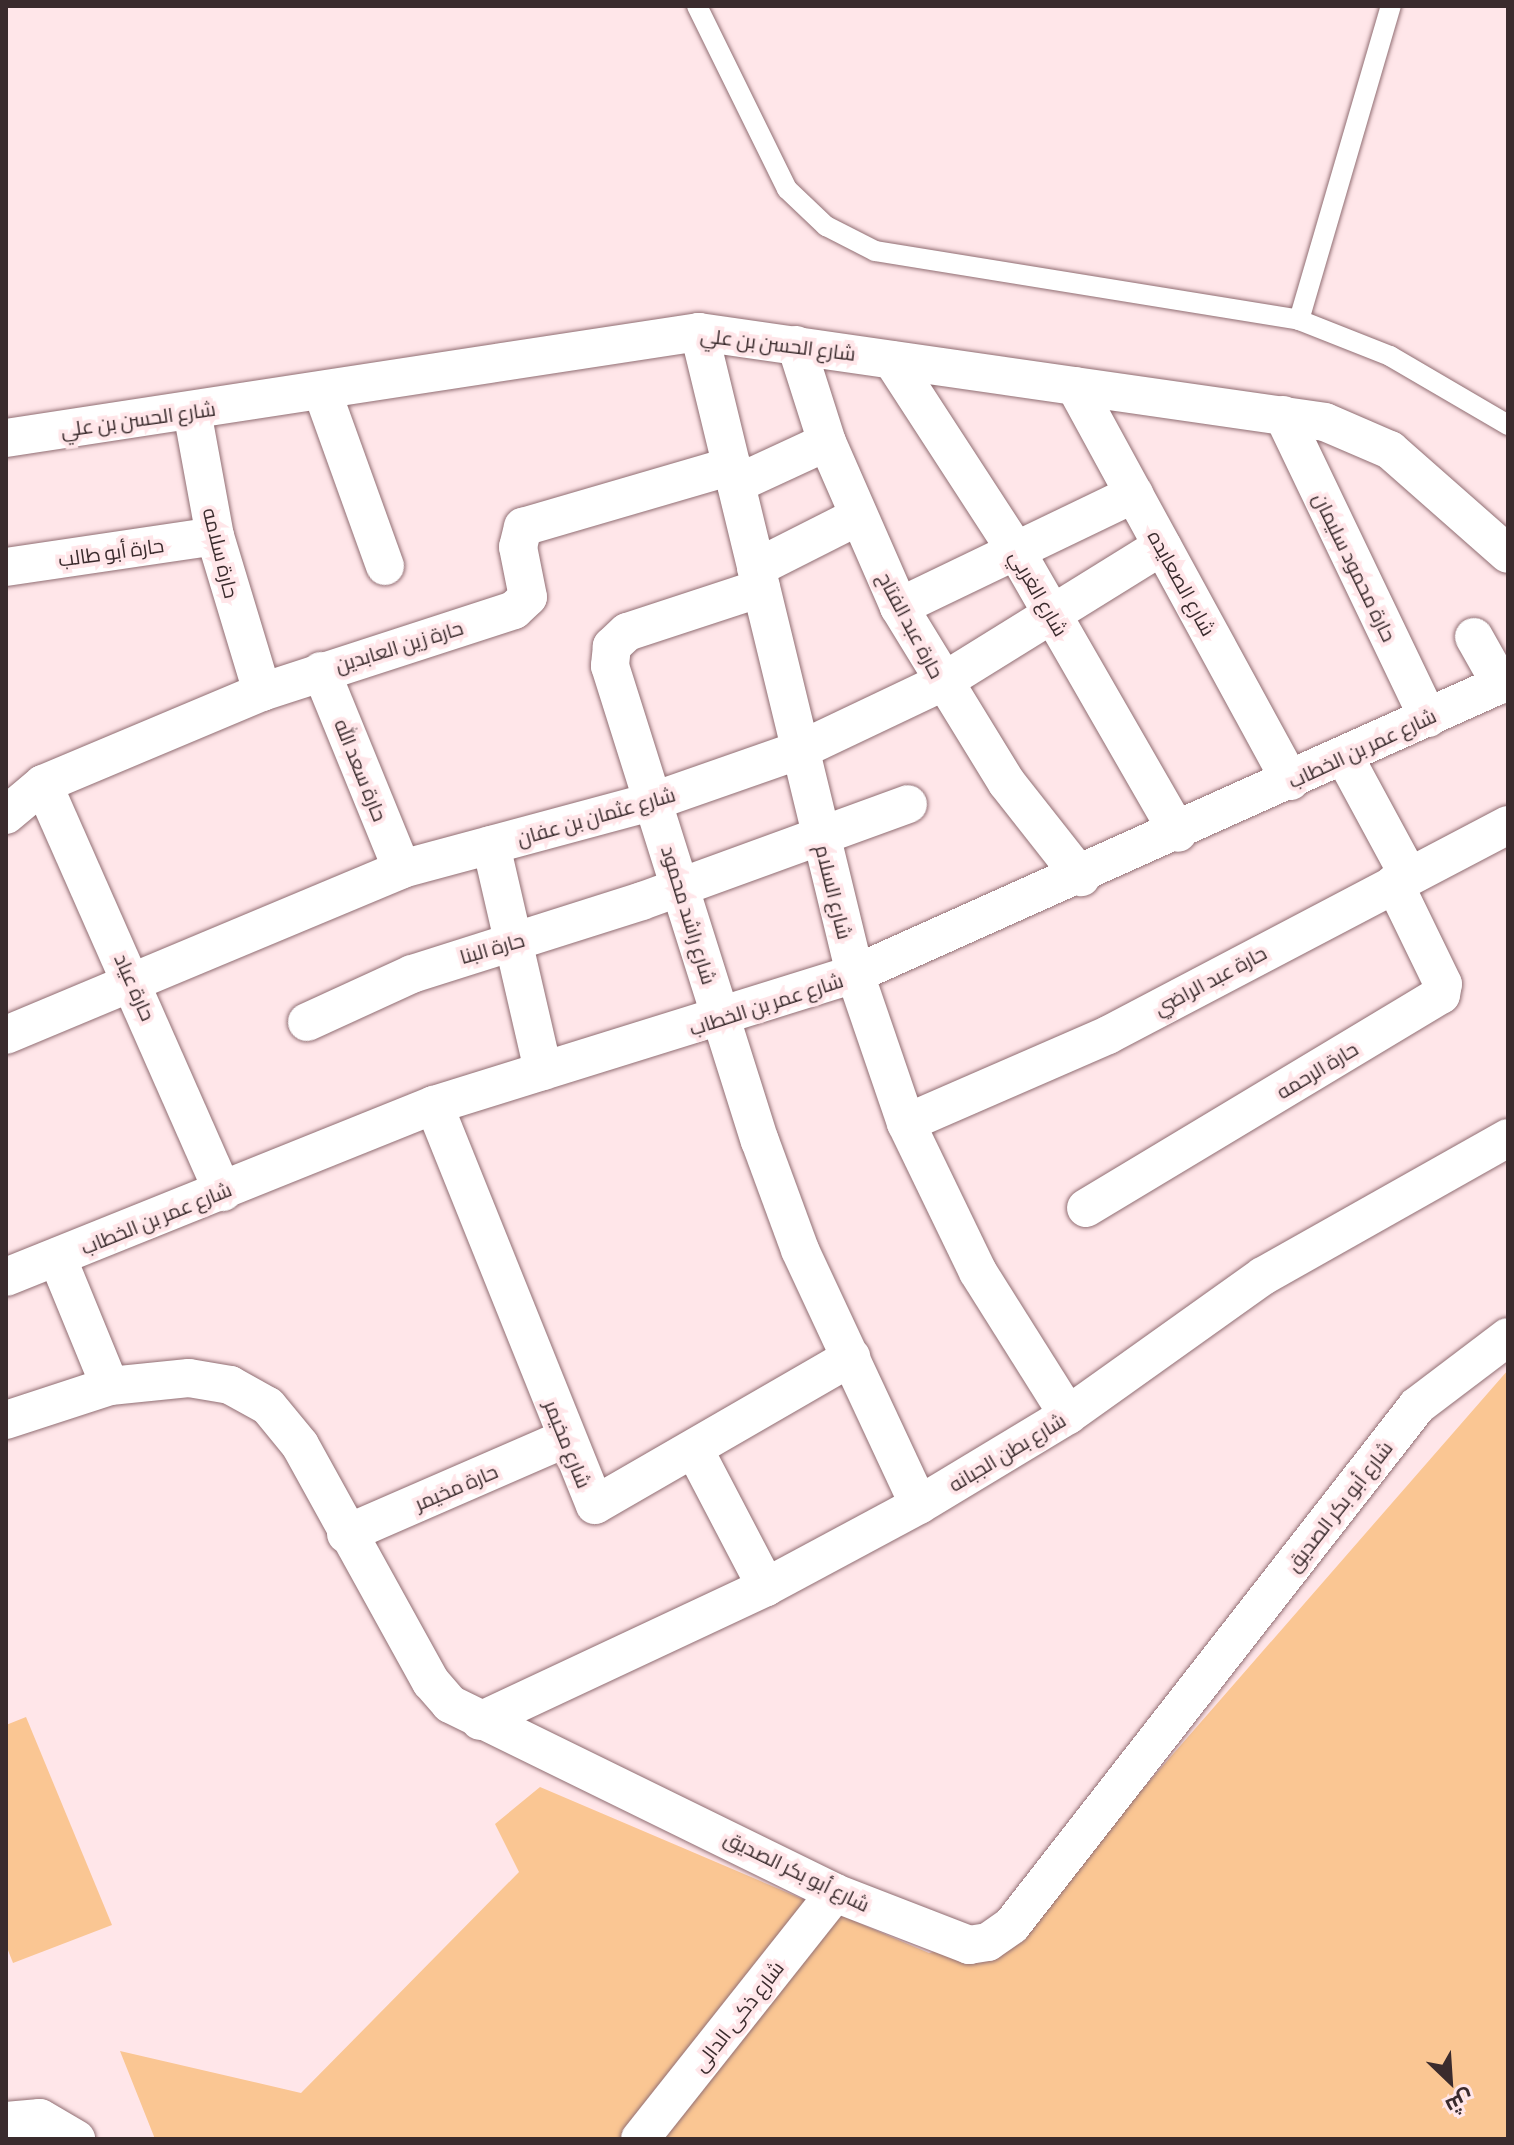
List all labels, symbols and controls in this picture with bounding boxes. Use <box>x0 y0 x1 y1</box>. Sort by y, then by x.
street label: شارع الحسن بن علي <box>699 323 857 365</box>
street label: شارع الحسن بن علي <box>59 396 217 442</box>
street label: حارة محمود سليمان <box>1309 489 1401 645</box>
street label: حارة سلامه <box>198 505 244 601</box>
street label: شارع الصعايده <box>1143 526 1221 640</box>
street label: حارة أبو طالب <box>57 533 165 571</box>
street label: شارع الغربي <box>1005 546 1073 640</box>
street label: حارة عبد الفتاح <box>873 568 949 682</box>
street label: حارة زين العابدين <box>332 615 466 677</box>
street label: شارع عمر بن الخطاب <box>1284 703 1440 793</box>
street label: حارة سعد الله <box>330 715 392 825</box>
street label: شارع عثمان بن عفان <box>514 782 678 850</box>
street label: شارع السلام <box>811 842 857 942</box>
street label: شارع راشد محمود <box>656 843 722 987</box>
street label: حارة البنا <box>457 927 527 969</box>
street label: حارة عبد الراضي <box>1150 940 1270 1020</box>
street label: حارة عياد <box>110 950 160 1024</box>
street label: شارع عمر بن الخطاب <box>686 968 846 1040</box>
street label: حارة الرحمه <box>1272 1036 1362 1104</box>
street label: شارع عمر بن الخطاب <box>77 1177 235 1259</box>
street label: شارع مخيمر <box>539 1396 597 1492</box>
street label: شارع بطن الجبانه <box>944 1408 1070 1496</box>
street label: شارع أبو بكر الصديق <box>1281 1436 1397 1576</box>
street label: حارة مخيمر <box>411 1459 501 1515</box>
street label: شارع أبو بكر الصديق <box>720 1825 874 1917</box>
street label: شارع ذكى الدالى <box>687 1956 789 2076</box>
north arrow <box>1410 2041 1490 2121</box>
text: ش <box>1442 2085 1479 2121</box>

